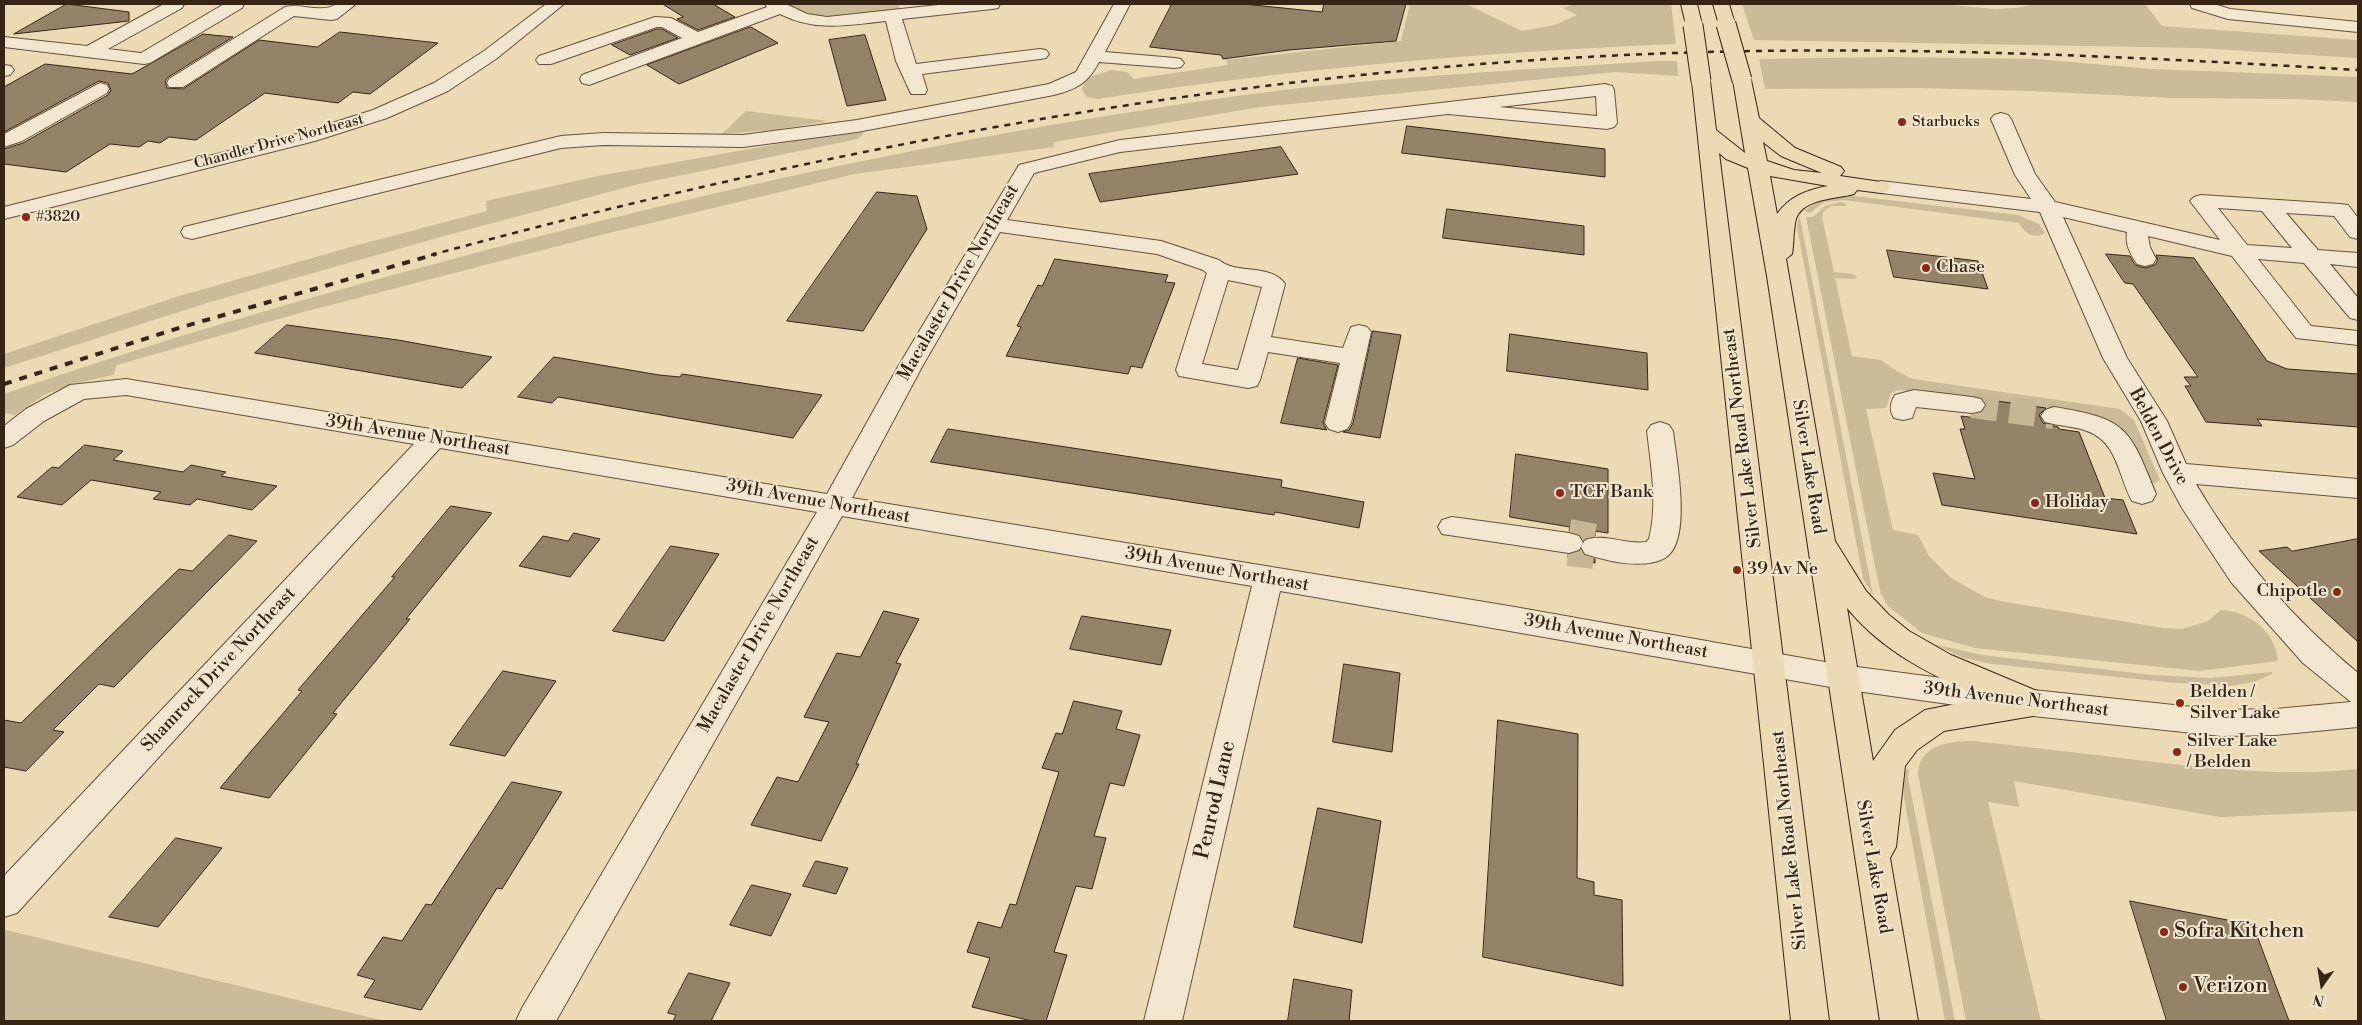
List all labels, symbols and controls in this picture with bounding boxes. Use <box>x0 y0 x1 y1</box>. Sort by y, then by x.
street label: Chandler Drive Northeast <box>192 111 366 173</box>
place label: Starbucks <box>1912 113 1980 131</box>
marker: Starbucks <box>1896 116 1908 128</box>
street label: Macalaster Drive Northeast <box>894 181 1024 385</box>
place label: #3820 <box>36 208 80 226</box>
marker: #3820 <box>20 211 32 223</box>
place label: Chase <box>1936 257 1985 279</box>
marker: Chase <box>1920 262 1932 274</box>
street label: Silver Lake Road Northeast <box>1719 327 1767 549</box>
street label: Belden Drive <box>2123 385 2193 489</box>
street label: Silver Lake Road <box>1787 398 1829 536</box>
street label: 39th Avenue Northeast <box>324 411 512 461</box>
street label: 39th Avenue Northeast <box>724 475 912 529</box>
place label: TCF Bank <box>1570 482 1652 504</box>
marker: TCF Bank <box>1554 487 1566 499</box>
place label: Holiday <box>2045 492 2109 514</box>
marker: Holiday <box>2029 497 2041 509</box>
street label: Macalaster Drive Northeast <box>694 533 824 737</box>
street label: 39th Avenue Northeast <box>1123 543 1311 597</box>
place label: 39 Av Ne <box>1747 559 1818 581</box>
marker: 39 Av Ne <box>1731 564 1743 576</box>
place label: Chipotle <box>2257 581 2327 603</box>
street label: Shamrock Drive Northeast <box>137 583 301 757</box>
marker: Chipotle <box>2331 586 2343 598</box>
street label: 39th Avenue Northeast <box>1522 610 1710 664</box>
street label: 39th Avenue Northeast <box>1922 678 2110 722</box>
place label: Belden / Silver Lake <box>2190 682 2280 724</box>
marker: Belden / Silver Lake <box>2174 697 2186 709</box>
street label: Silver Lake Road Northeast <box>1768 729 1812 951</box>
place label: Silver Lake / Belden <box>2187 731 2277 774</box>
street label: Penrod Lane <box>1190 738 1242 862</box>
marker: Silver Lake / Belden <box>2171 746 2183 758</box>
street label: Silver Lake Road <box>1851 798 1895 936</box>
place label: Sofra Kitchen <box>2174 919 2304 945</box>
marker: Sofra Kitchen <box>2158 926 2170 938</box>
north arrow <box>2297 960 2347 1010</box>
place label: Verizon <box>2193 974 2268 1000</box>
marker: Verizon <box>2177 981 2189 993</box>
text: N <box>2311 990 2326 1010</box>

